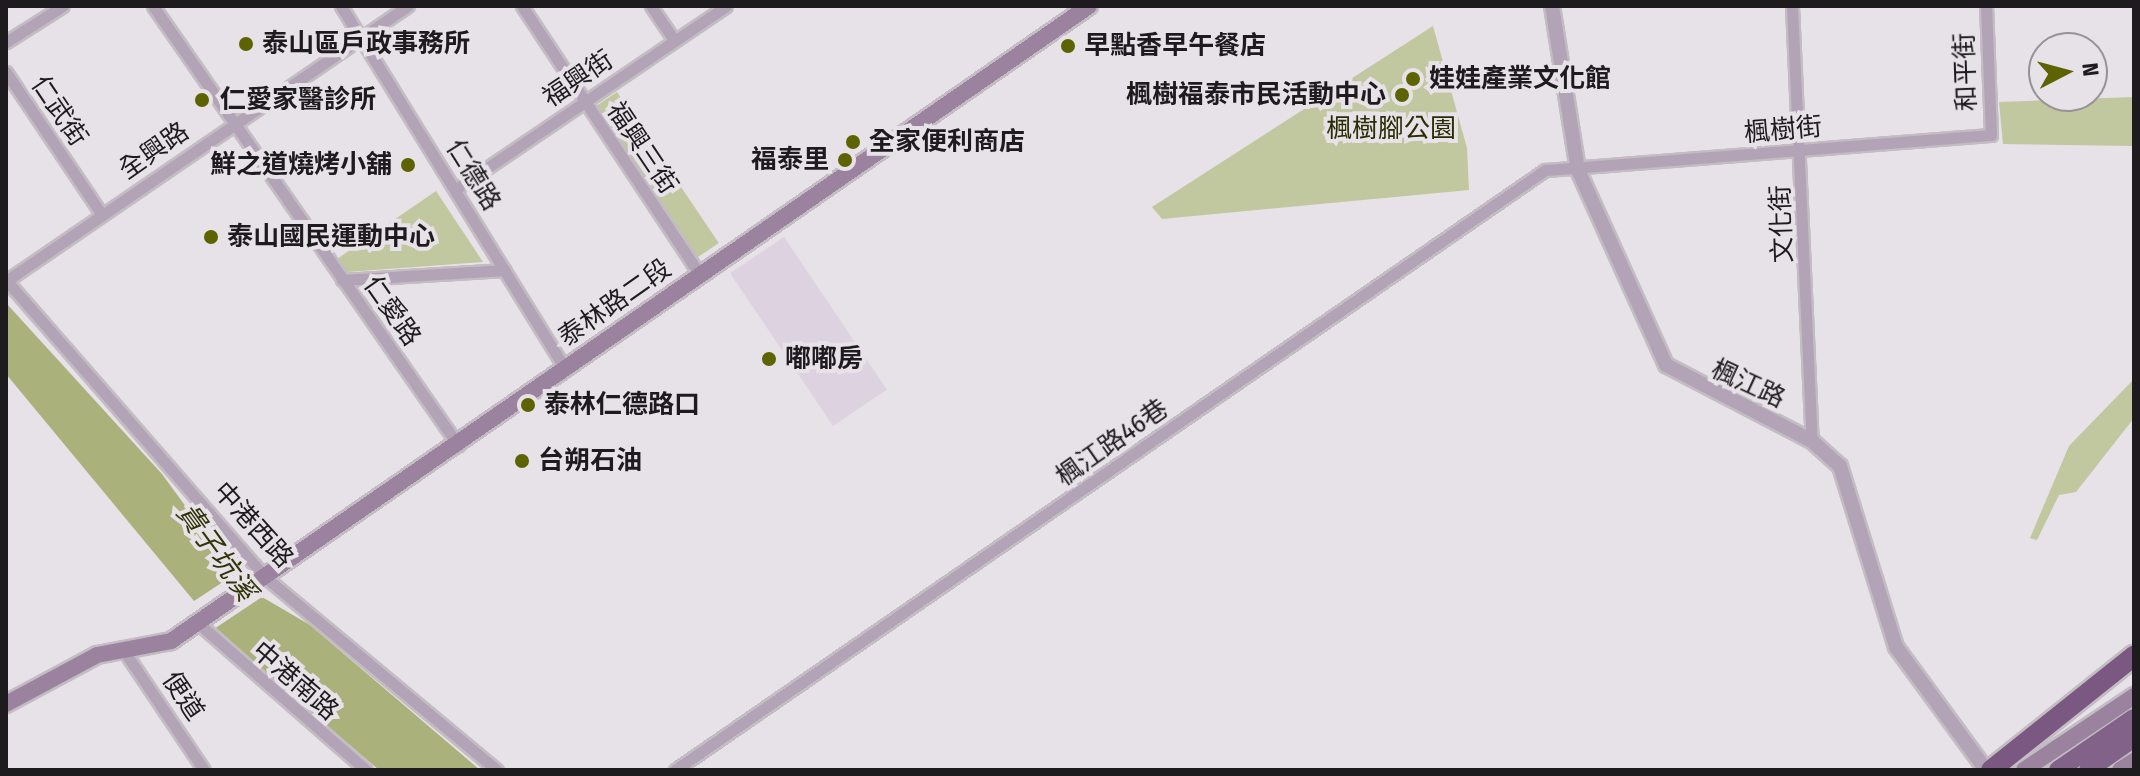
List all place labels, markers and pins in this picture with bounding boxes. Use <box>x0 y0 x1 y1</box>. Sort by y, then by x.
place label: 泰山區戶政事務所 <box>262 28 470 60</box>
place label: 早點香早午餐店 <box>1084 30 1266 62</box>
marker: 泰山區戶政事務所 <box>237 35 255 53</box>
marker: 早點香早午餐店 <box>1059 37 1077 55</box>
place label: 娃娃產業文化館 <box>1429 63 1611 95</box>
marker: 娃娃產業文化館 <box>1404 70 1422 88</box>
place label: 楓樹福泰市民活動中心 <box>1126 79 1386 111</box>
place label: 仁愛家醫診所 <box>220 84 376 116</box>
marker: 楓樹福泰市民活動中心 <box>1393 86 1411 104</box>
marker: 仁愛家醫診所 <box>191 89 213 111</box>
place label: 全家便利商店 <box>869 126 1025 158</box>
marker: 全家便利商店 <box>844 133 862 151</box>
place label: 福泰里 <box>751 144 829 176</box>
place label: 鮮之道燒烤小舖 <box>210 149 392 181</box>
marker: 福泰里 <box>836 151 854 169</box>
marker: 鮮之道燒烤小舖 <box>399 156 417 174</box>
place label: 泰山國民運動中心 <box>227 221 435 253</box>
marker: 泰山國民運動中心 <box>202 228 220 246</box>
place label: 嘟嘟房 <box>785 343 863 375</box>
marker: 嘟嘟房 <box>760 350 778 368</box>
place label: 泰林仁德路口 <box>544 389 700 421</box>
marker: 泰林仁德路口 <box>519 396 537 414</box>
place label: 台朔石油 <box>538 445 642 477</box>
marker: 台朔石油 <box>513 452 531 470</box>

